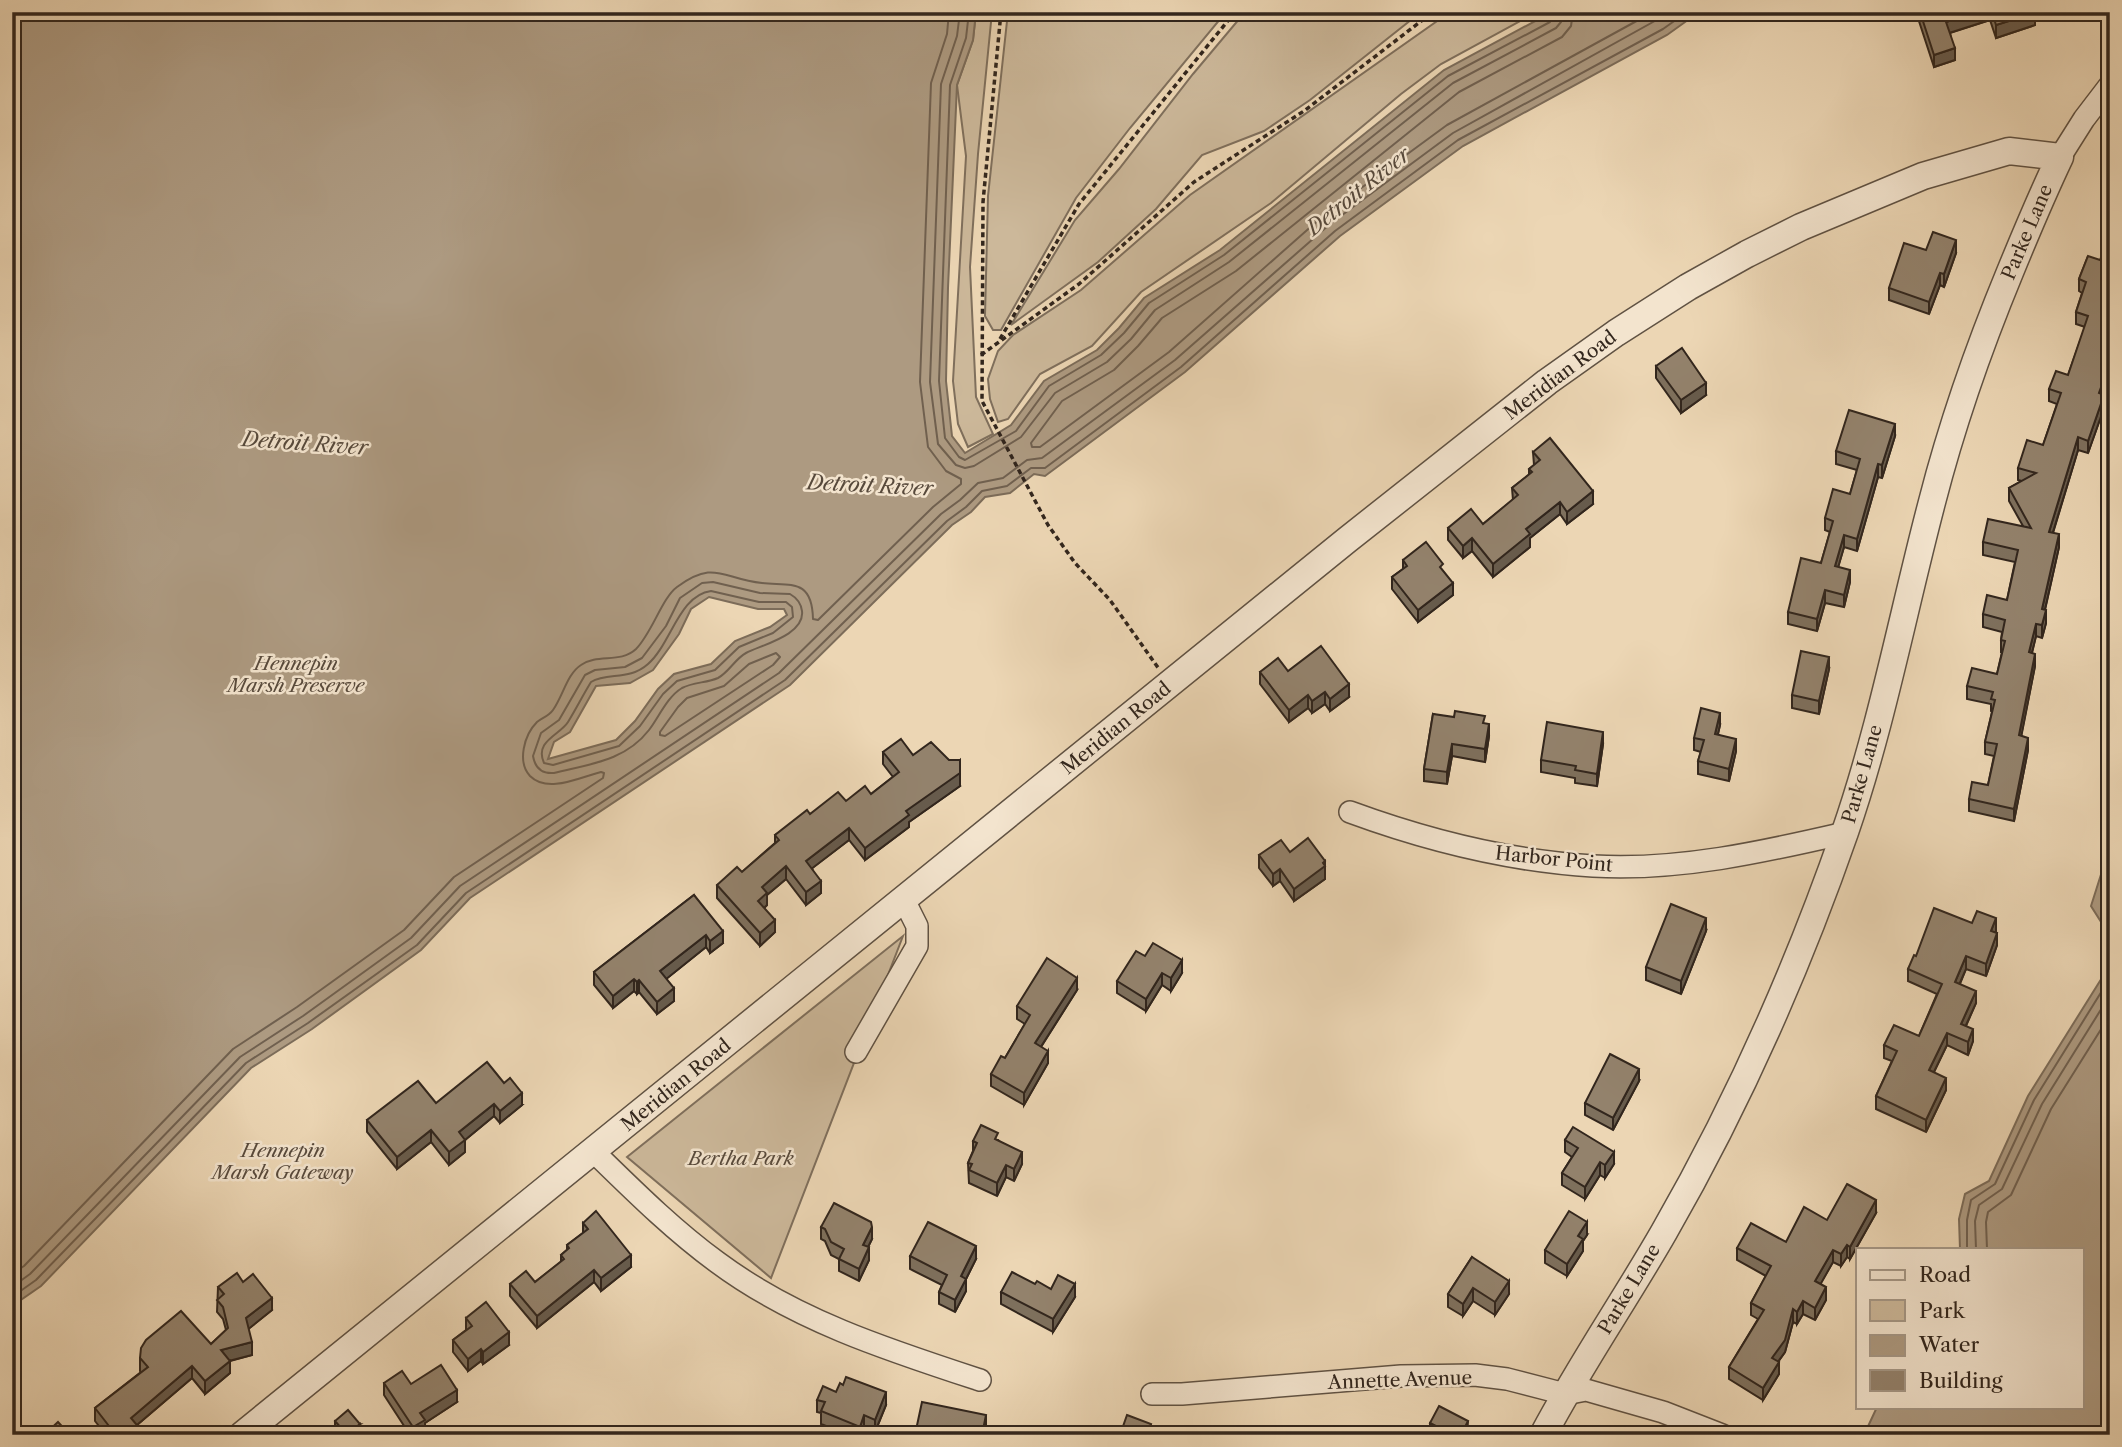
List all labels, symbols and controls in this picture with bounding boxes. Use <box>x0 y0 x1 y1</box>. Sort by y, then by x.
water label: Detroit River <box>1299 141 1416 242</box>
street label: Parke Lane <box>1997 181 2057 283</box>
street label: Meridian Road <box>1499 325 1621 425</box>
water label: Detroit River <box>239 426 370 460</box>
water label: Detroit River <box>804 469 935 501</box>
park label: Hennepin Marsh Preserve <box>226 652 365 697</box>
street label: Meridian Road <box>1056 676 1176 779</box>
street label: Parke Lane <box>1837 722 1887 826</box>
street label: Harbor Point <box>1494 841 1614 877</box>
street label: Meridian Road <box>616 1033 736 1136</box>
park label: Hennepin Marsh Gateway <box>210 1139 354 1184</box>
park label: Bertha Park <box>686 1147 794 1170</box>
street label: Parke Lane <box>1593 1240 1665 1338</box>
legend <box>1856 1248 2084 1408</box>
text: Road <box>1919 1262 1971 1287</box>
text: Park <box>1919 1298 1965 1323</box>
text: Water <box>1918 1332 1979 1357</box>
street label: Annette Avenue <box>1326 1366 1473 1394</box>
text: Building <box>1919 1368 2004 1393</box>

